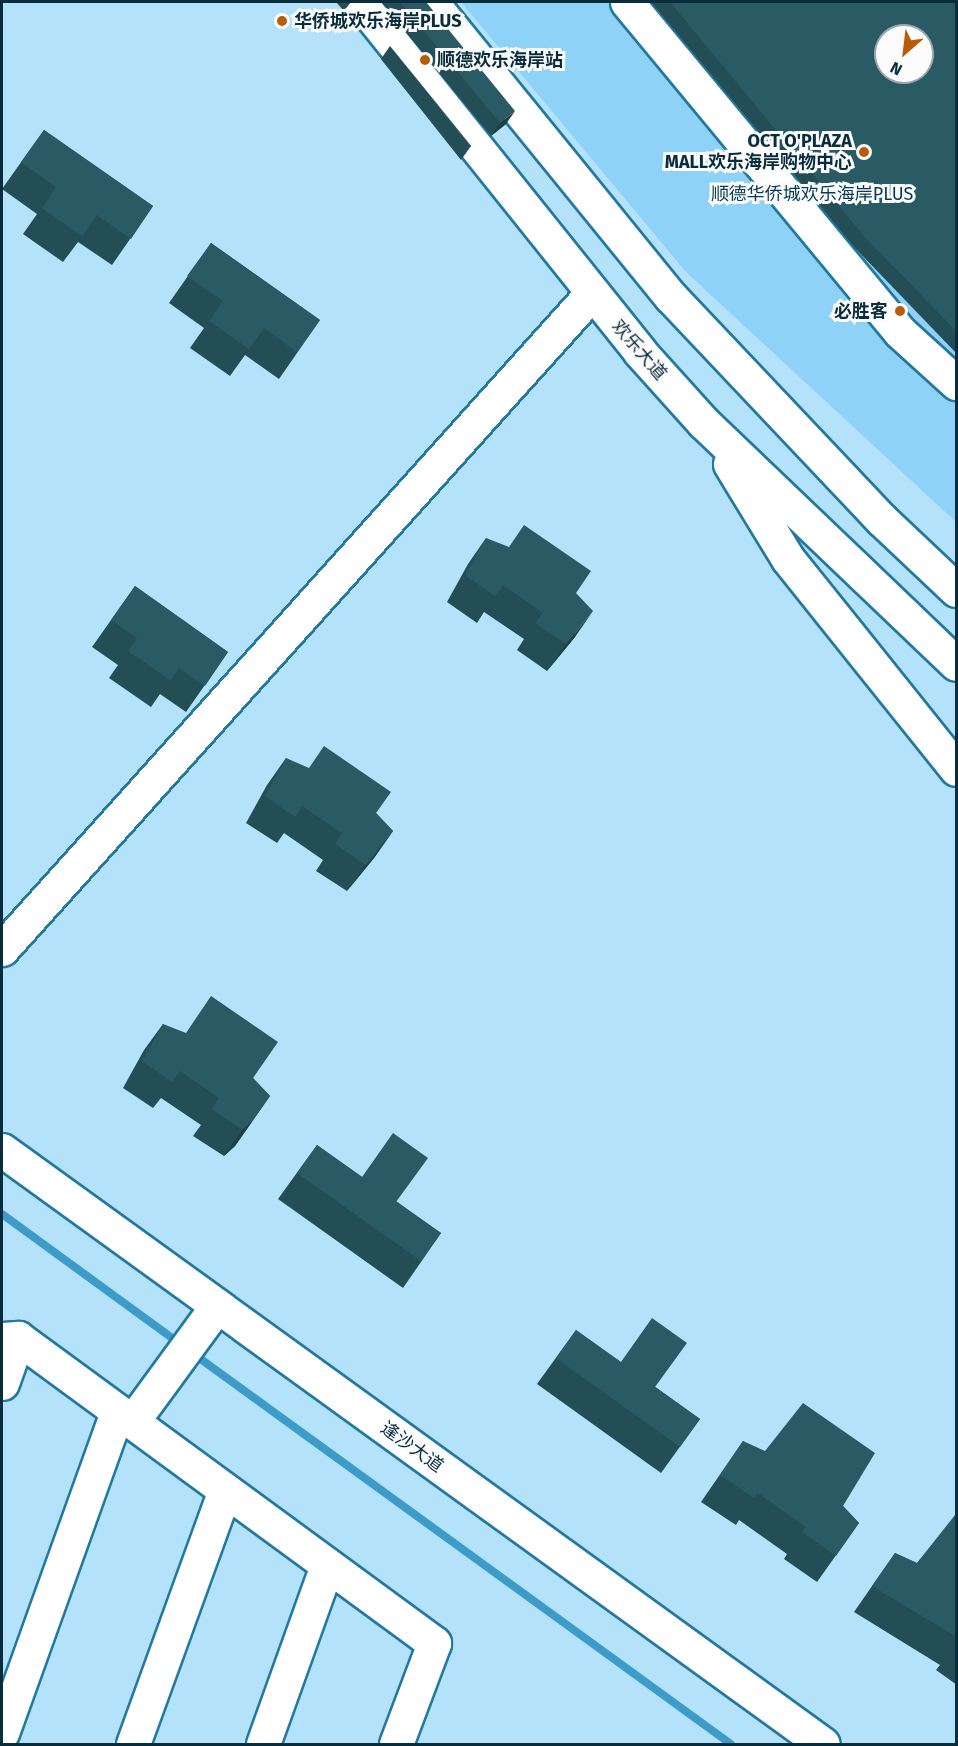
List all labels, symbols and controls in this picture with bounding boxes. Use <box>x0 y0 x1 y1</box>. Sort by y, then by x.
place label: 华侨城欢乐海岸PLUS <box>294 10 461 32</box>
marker: 华侨城欢乐海岸PLUS <box>275 14 289 28</box>
north arrow <box>874 24 934 84</box>
place label: 顺德欢乐海岸站 <box>437 49 563 71</box>
marker: 顺德欢乐海岸站 <box>418 53 432 67</box>
text: N <box>887 58 905 79</box>
place label: OCT O'PLAZA MALL欢乐海岸购物中心 <box>665 131 852 174</box>
marker: OCT O'PLAZA MALL欢乐海岸购物中心 <box>857 145 871 159</box>
park label: 顺德华侨城欢乐海岸PLUS <box>711 183 913 205</box>
place label: 必胜客 <box>834 300 888 322</box>
marker: 必胜客 <box>893 304 907 318</box>
street label: 欢乐大道 <box>607 316 671 384</box>
street label: 逢沙大道 <box>377 1417 447 1477</box>

